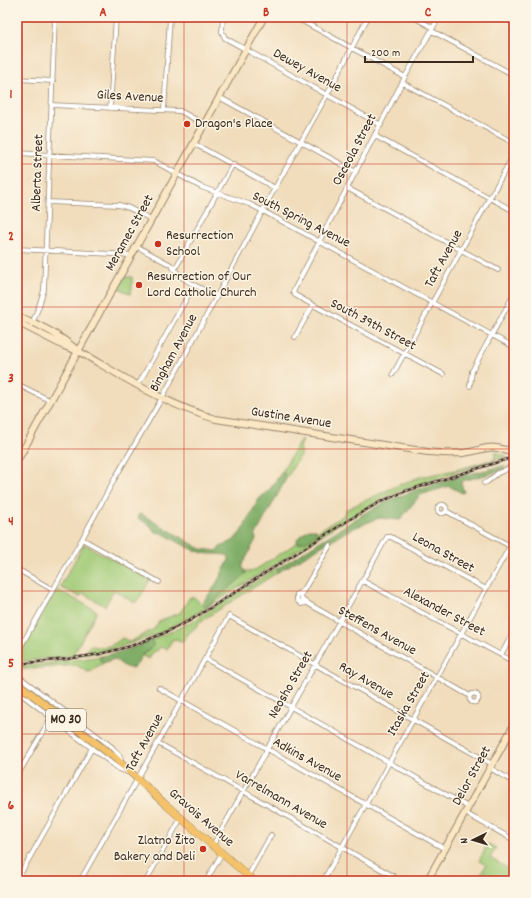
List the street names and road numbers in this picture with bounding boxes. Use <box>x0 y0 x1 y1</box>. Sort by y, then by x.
street label: Dewey Avenue <box>269 44 345 98</box>
street label: Giles Avenue <box>96 85 164 109</box>
street label: Osceola Street <box>328 110 382 190</box>
street label: Alberta Street <box>27 134 49 212</box>
street label: South Spring Avenue <box>248 187 354 253</box>
street label: Meramec Street <box>101 191 159 275</box>
street label: Taft Avenue <box>420 226 468 292</box>
street label: South 39th Street <box>327 294 419 356</box>
street label: Bingham Avenue <box>145 310 203 396</box>
street label: Gustine Avenue <box>249 402 333 434</box>
street label: Leona Street <box>408 528 478 578</box>
street label: Alexander Street <box>399 582 489 642</box>
street label: Steffens Avenue <box>334 601 420 661</box>
street label: Neosho Street <box>264 647 318 723</box>
street label: Ray Avenue <box>335 657 397 705</box>
street label: Itaska Street <box>382 668 436 740</box>
road number: MO 30 <box>46 709 86 731</box>
street label: Taft Avenue <box>121 710 169 776</box>
street label: Adkins Avenue <box>269 733 345 787</box>
street label: Delor Street <box>447 743 497 809</box>
street label: Varrelmann Avenue <box>231 765 331 835</box>
street label: Gravois Avenue <box>164 784 238 852</box>

